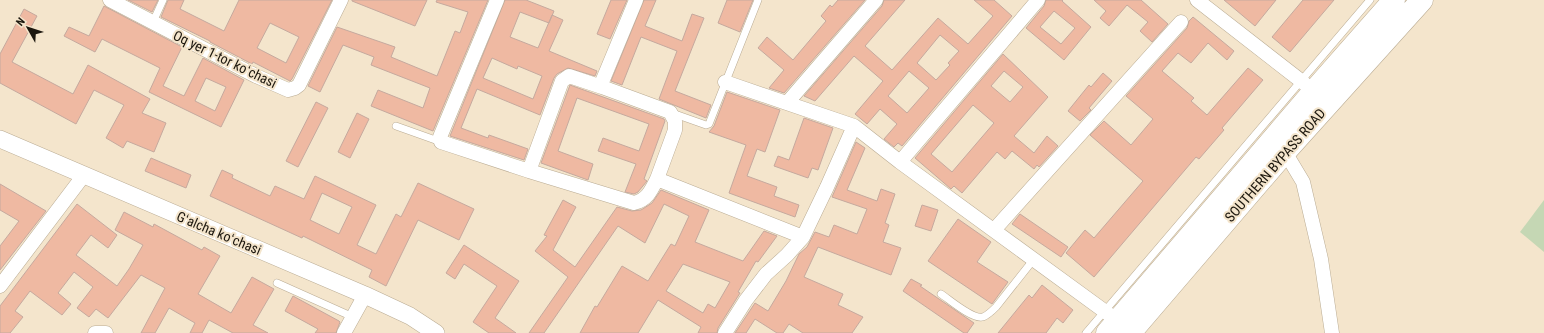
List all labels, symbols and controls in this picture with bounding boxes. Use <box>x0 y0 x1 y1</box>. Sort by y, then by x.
north arrow <box>8 8 48 48</box>
text: N <box>13 15 28 29</box>
street label: Oq yer 1-tor koʻchasi <box>171 27 279 91</box>
street label: SOUTHERN BYPASS ROAD <box>1221 105 1329 225</box>
street label: Gʻalcha koʻchasi <box>174 208 264 258</box>

